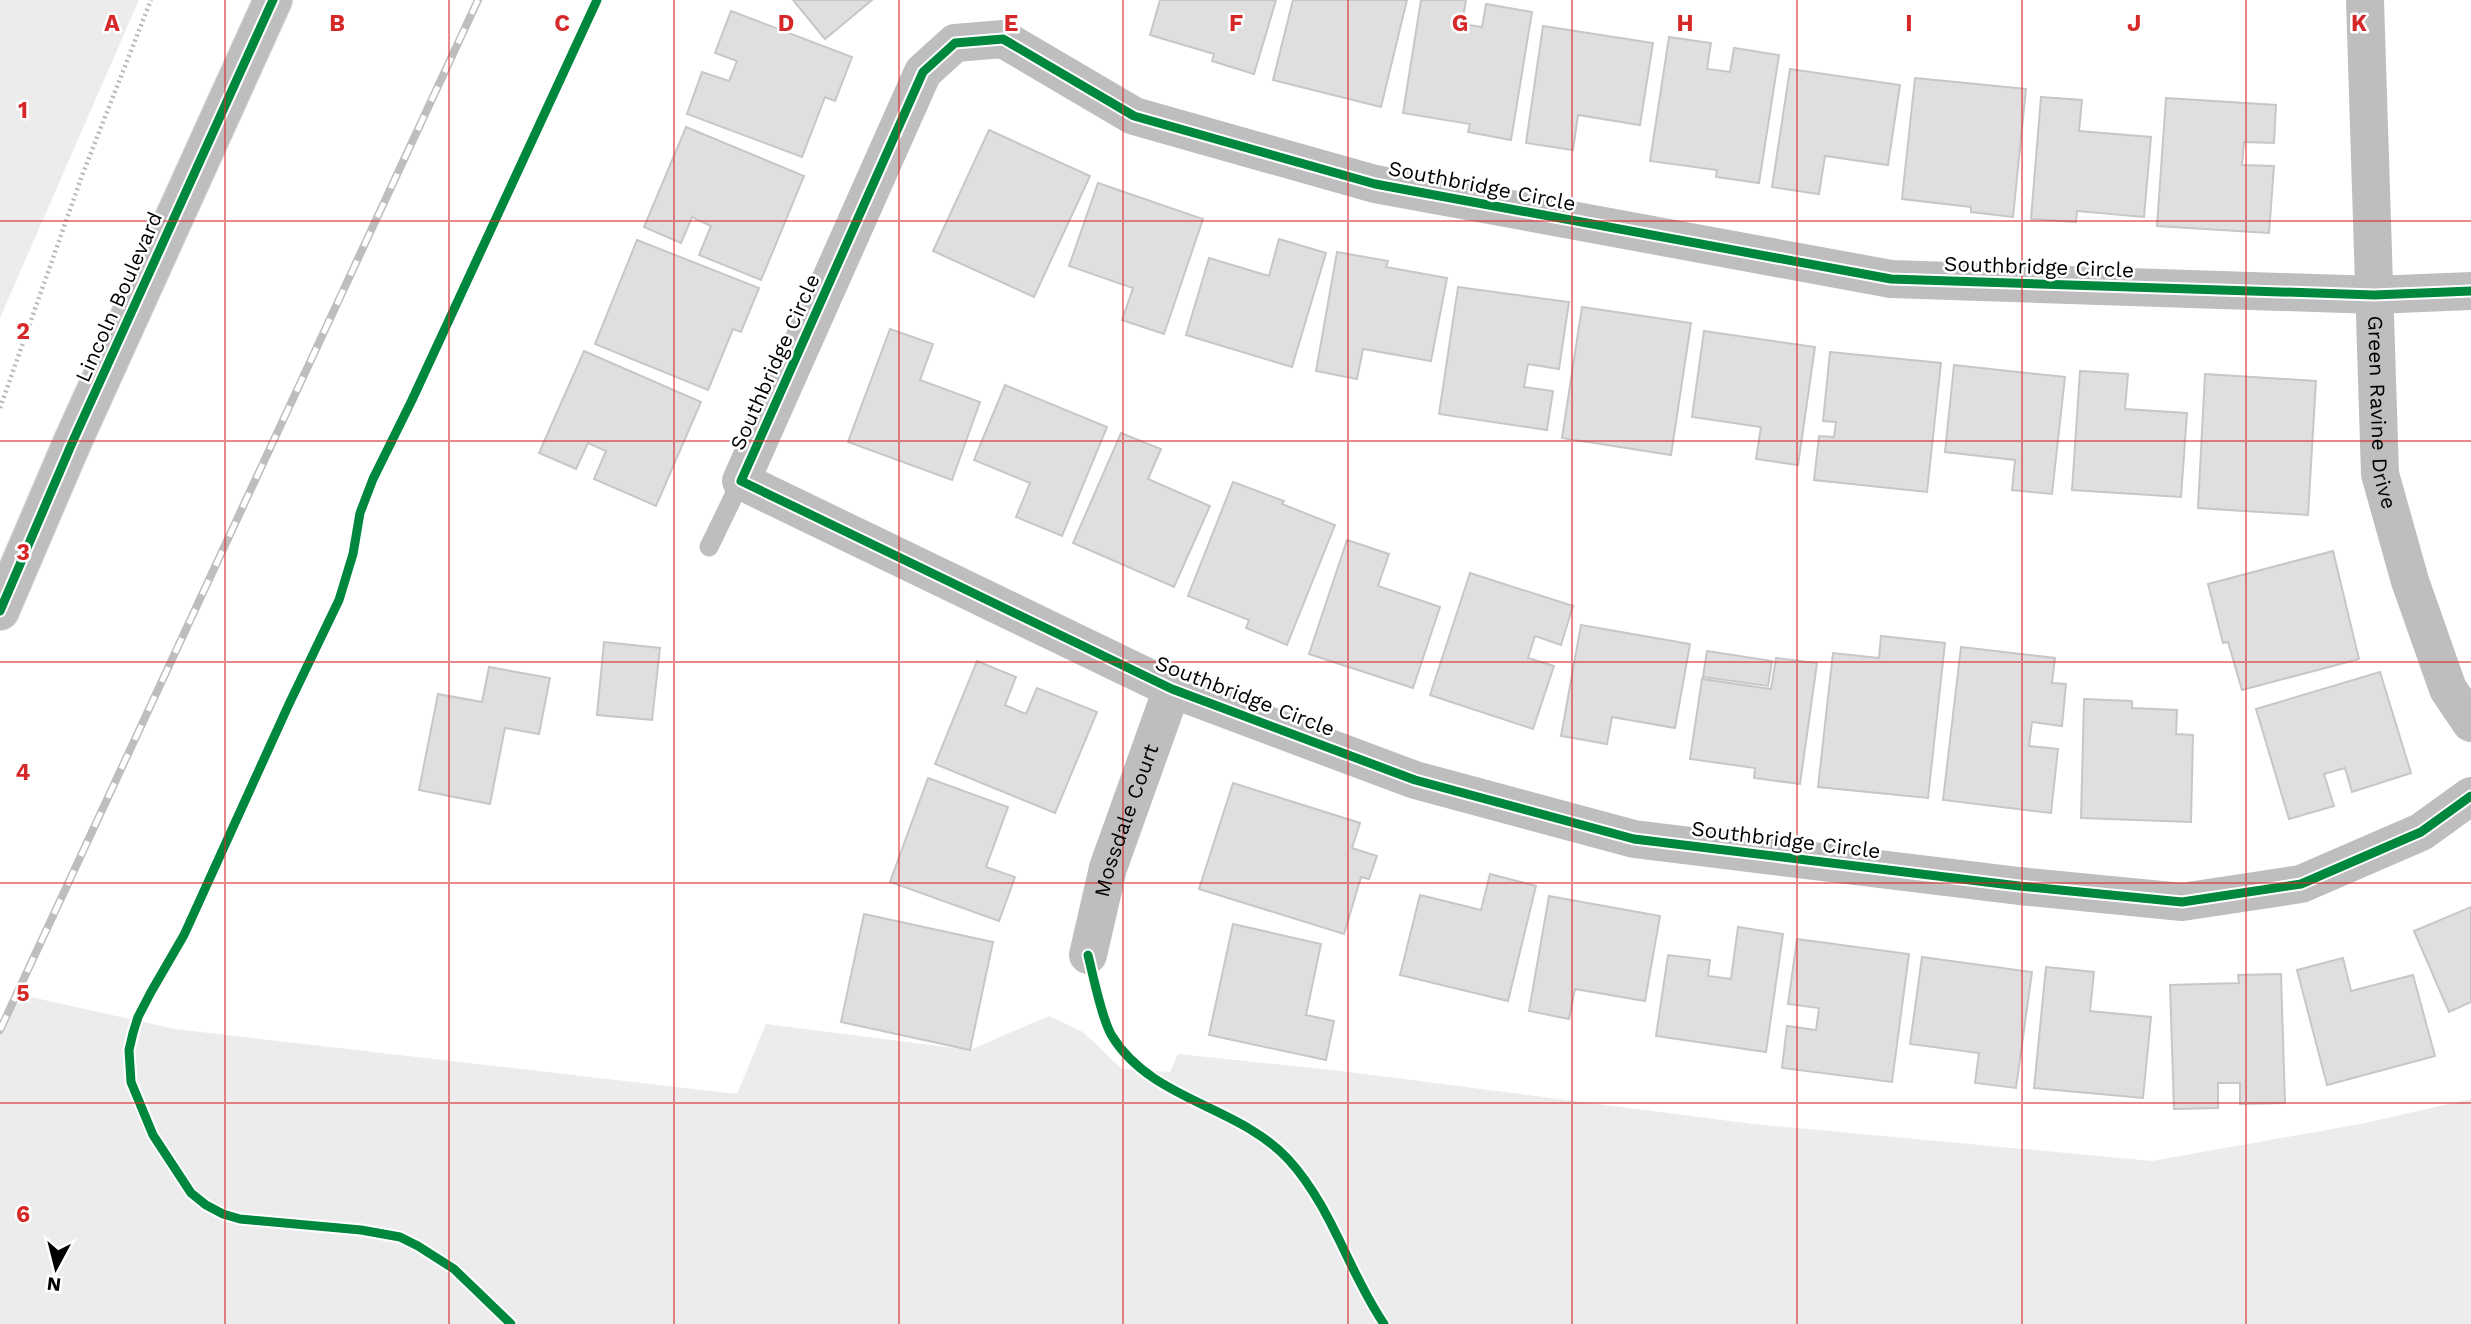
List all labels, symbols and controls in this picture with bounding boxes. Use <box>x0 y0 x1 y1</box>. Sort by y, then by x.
text: A <box>104 10 120 37</box>
text: B <box>329 10 345 37</box>
text: C <box>554 10 570 37</box>
text: D <box>778 10 794 37</box>
text: E <box>1004 10 1018 37</box>
text: F <box>1229 10 1243 37</box>
text: G <box>1452 10 1468 37</box>
text: H <box>1676 10 1694 37</box>
text: I <box>1905 10 1913 37</box>
text: J <box>2127 10 2141 37</box>
text: K <box>2351 10 2367 37</box>
text: 1 <box>18 97 28 124</box>
street label: Southbridge Circle <box>1386 155 1578 216</box>
street label: Lincoln Boulevard <box>70 208 167 386</box>
street label: Southbridge Circle <box>1943 251 2135 282</box>
street label: Southbridge Circle <box>724 270 825 454</box>
street label: Green Ravine Drive <box>2363 315 2402 512</box>
text: 2 <box>16 318 30 345</box>
text: 3 <box>16 539 30 566</box>
street label: Southbridge Circle <box>1152 650 1338 741</box>
street label: Mossdale Court <box>1089 740 1163 899</box>
text: 4 <box>16 759 31 786</box>
street label: Southbridge Circle <box>1690 816 1882 864</box>
text: 5 <box>16 980 30 1007</box>
text: 6 <box>16 1201 30 1228</box>
north arrow <box>21 1233 91 1303</box>
text: N <box>46 1272 62 1297</box>

